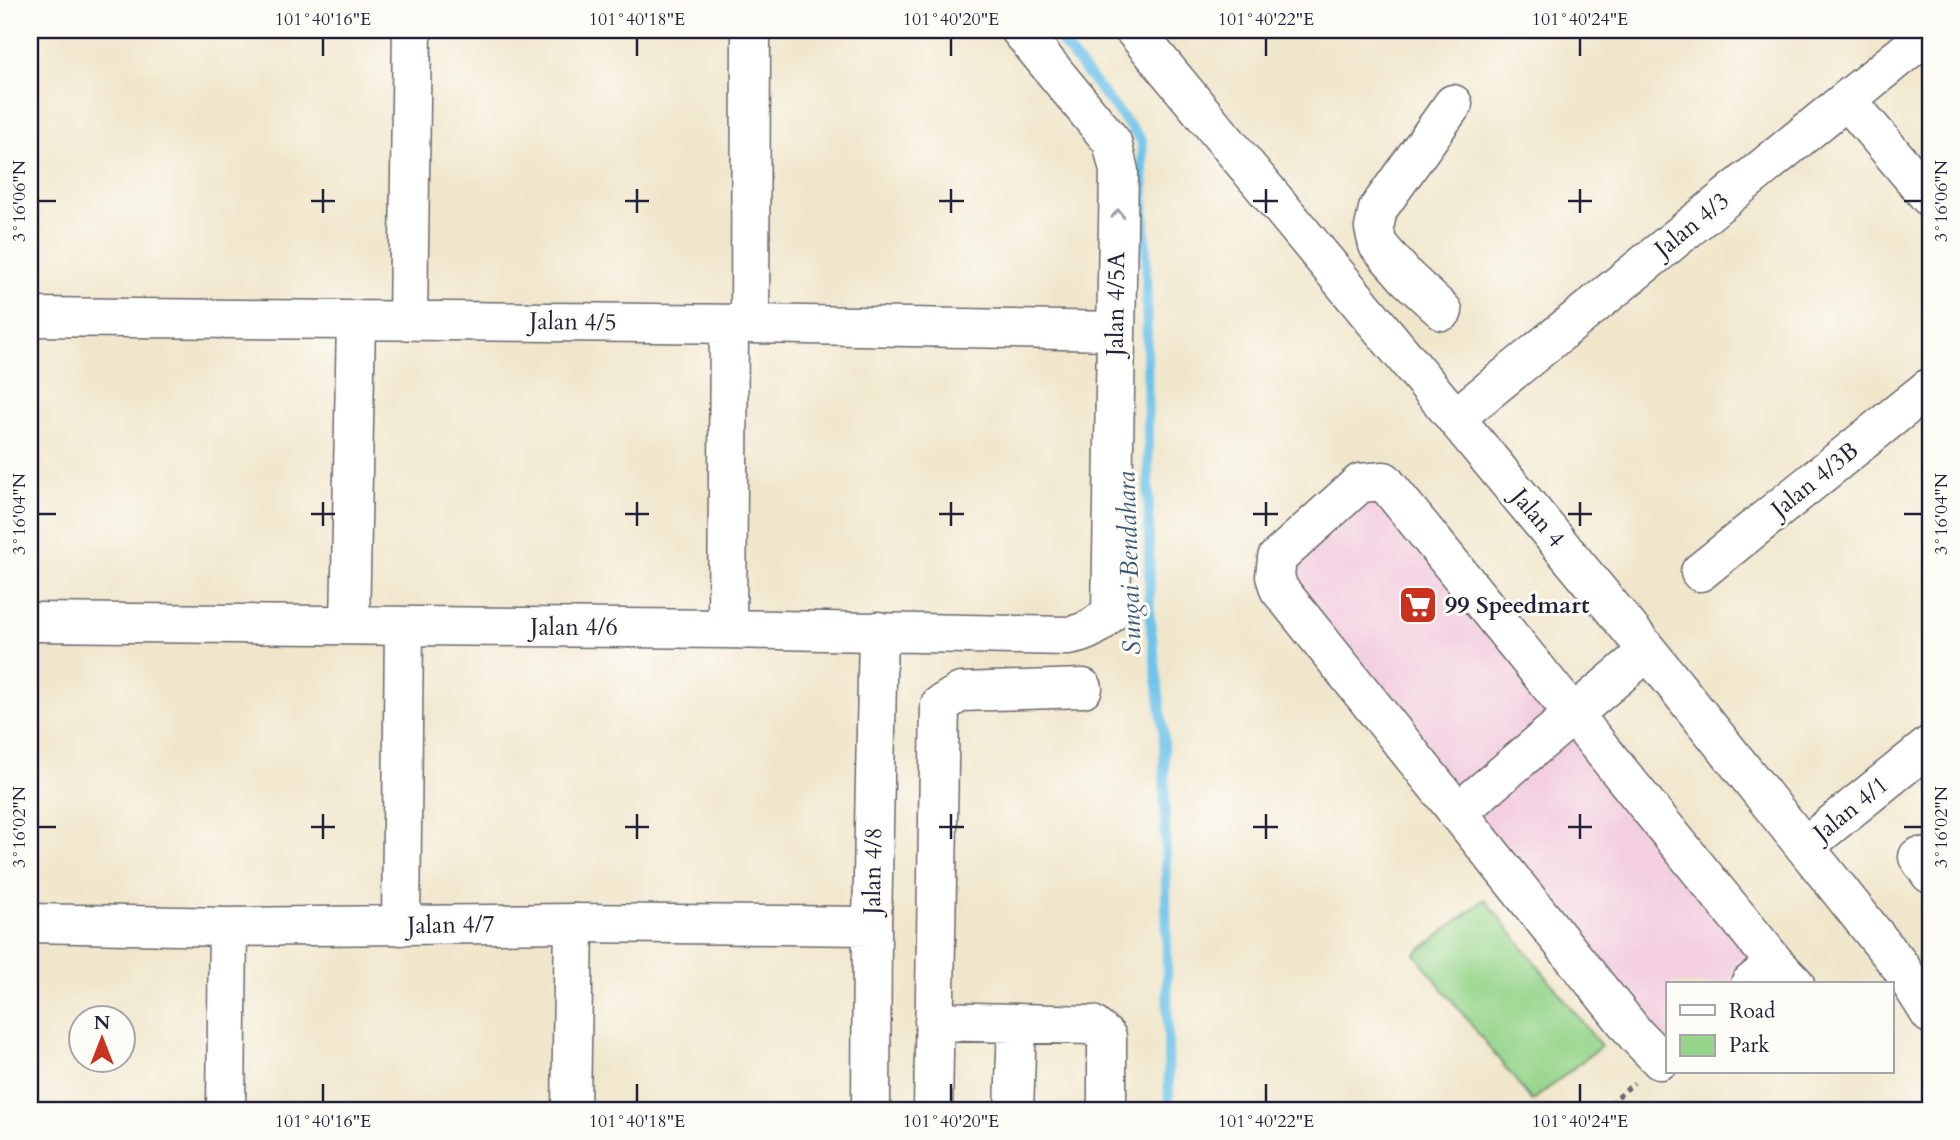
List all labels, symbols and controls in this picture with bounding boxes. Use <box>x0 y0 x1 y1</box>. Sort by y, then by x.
text: 101°40'16"E <box>275 7 371 32</box>
text: 101°40'18"E <box>589 7 685 32</box>
text: 101°40'20"E <box>903 7 999 32</box>
text: 101°40'22"E <box>1218 7 1314 32</box>
text: 101°40'24"E <box>1532 7 1628 32</box>
text: 3°16'06"N <box>7 159 32 242</box>
text: 3°16'06"N <box>1929 159 1954 242</box>
street label: Jalan 4/3 <box>1645 185 1736 267</box>
one-way arrow <box>1110 208 1126 219</box>
street label: Jalan 4/5A <box>1099 251 1133 360</box>
street label: Jalan 4/5 <box>526 305 617 339</box>
street label: Jalan 4/3B <box>1762 435 1866 527</box>
water label: Sungai Bendahara <box>1108 470 1150 655</box>
text: 3°16'04"N <box>7 472 32 555</box>
text: 3°16'04"N <box>1929 472 1954 555</box>
street label: Jalan 4 <box>1502 479 1572 554</box>
supermarket icon: 99 Speedmart <box>1397 584 1439 626</box>
place label: 99 Speedmart <box>1445 589 1590 622</box>
street label: Jalan 4/6 <box>527 611 618 644</box>
street label: Jalan 4/1 <box>1804 769 1895 851</box>
text: 3°16'02"N <box>7 785 32 868</box>
text: 3°16'02"N <box>1929 785 1954 868</box>
street label: Jalan 4/8 <box>856 827 890 918</box>
street label: Jalan 4/7 <box>404 908 495 942</box>
legend <box>1666 982 1894 1074</box>
text: Road <box>1729 997 1775 1026</box>
north arrow <box>66 1004 136 1074</box>
text: N <box>94 1010 111 1036</box>
text: Park <box>1729 1031 1770 1060</box>
text: 101°40'16"E <box>275 1109 371 1134</box>
text: 101°40'18"E <box>589 1109 685 1134</box>
text: 101°40'20"E <box>903 1109 999 1134</box>
text: 101°40'22"E <box>1218 1109 1314 1134</box>
text: 101°40'24"E <box>1532 1109 1628 1134</box>

